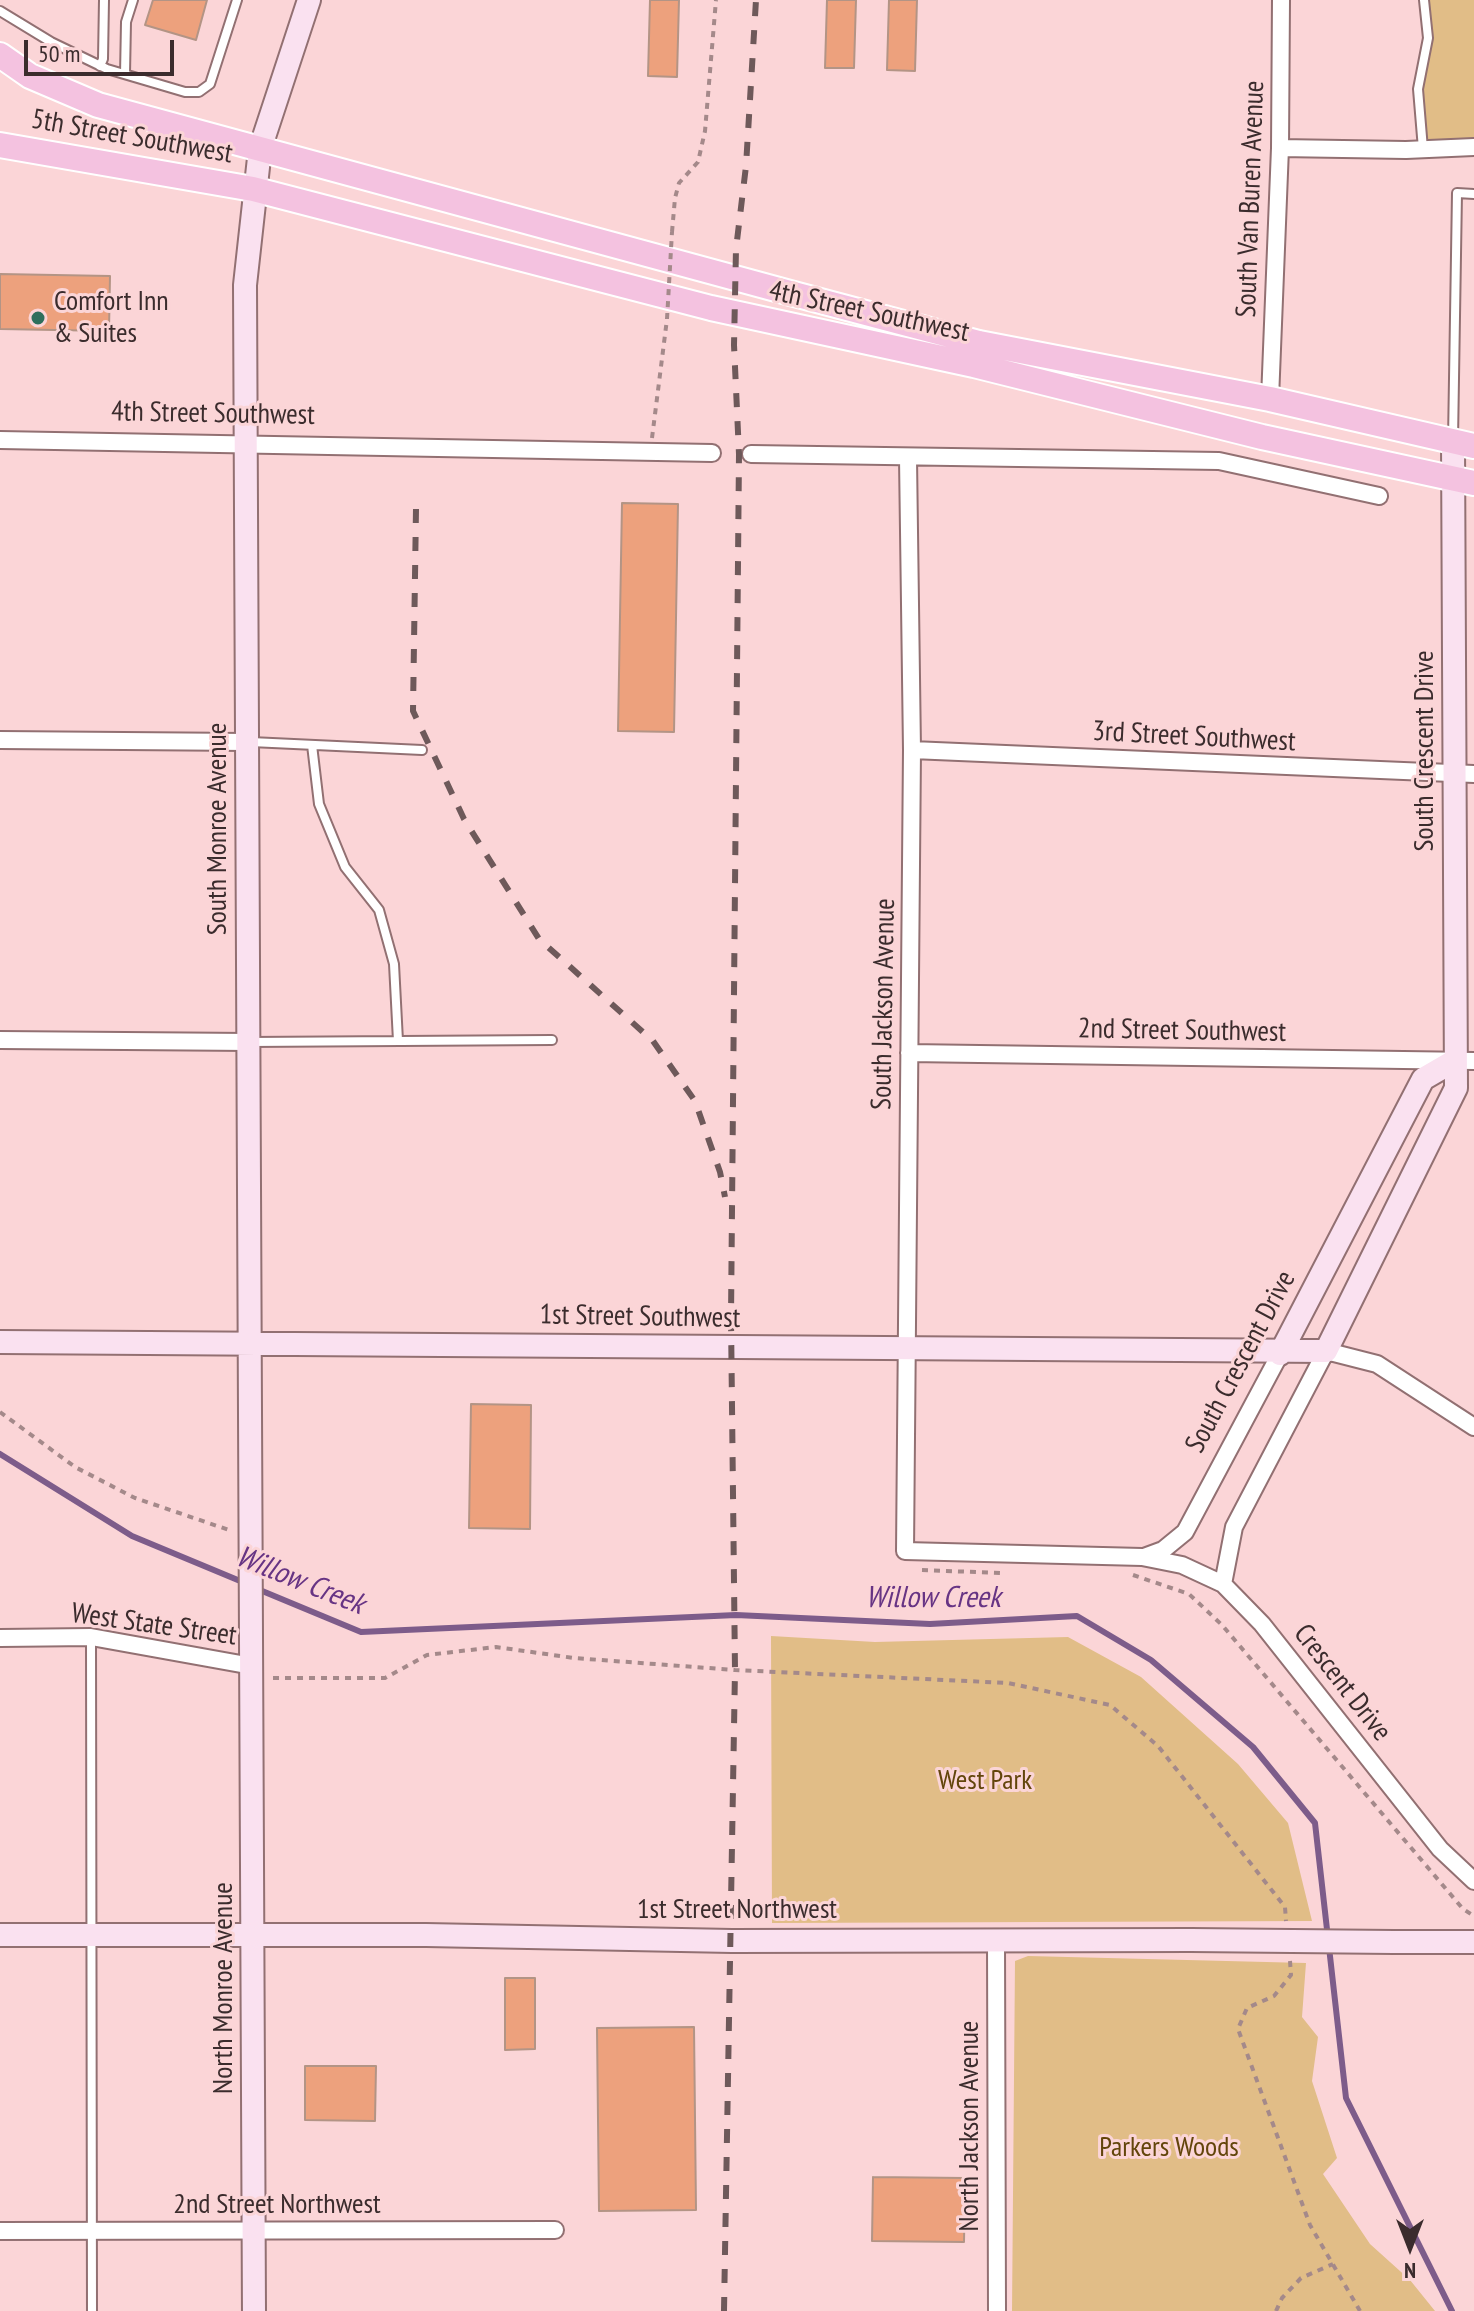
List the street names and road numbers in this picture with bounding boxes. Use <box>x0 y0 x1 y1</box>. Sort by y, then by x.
street label: South Van Buren Avenue <box>1230 80 1272 318</box>
street label: 5th Street Southwest <box>29 103 235 171</box>
street label: 4th Street Southwest <box>766 274 972 350</box>
street label: 4th Street Southwest <box>111 395 315 433</box>
street label: South Crescent Drive <box>1408 650 1442 852</box>
street label: 3rd Street Southwest <box>1092 715 1296 759</box>
street label: South Monroe Avenue <box>201 723 235 935</box>
street label: South Jackson Avenue <box>865 898 903 1110</box>
street label: 2nd Street Southwest <box>1078 1012 1286 1050</box>
street label: South Crescent Drive <box>1179 1265 1303 1459</box>
street label: 1st Street Southwest <box>539 1298 741 1336</box>
street label: West State Street <box>69 1597 239 1653</box>
street label: Crescent Drive <box>1286 1618 1398 1748</box>
street label: North Monroe Avenue <box>207 1882 241 2094</box>
street label: 1st Street Northwest <box>637 1893 837 1927</box>
street label: North Jackson Avenue <box>953 2021 987 2231</box>
street label: 2nd Street Northwest <box>173 2188 381 2222</box>

